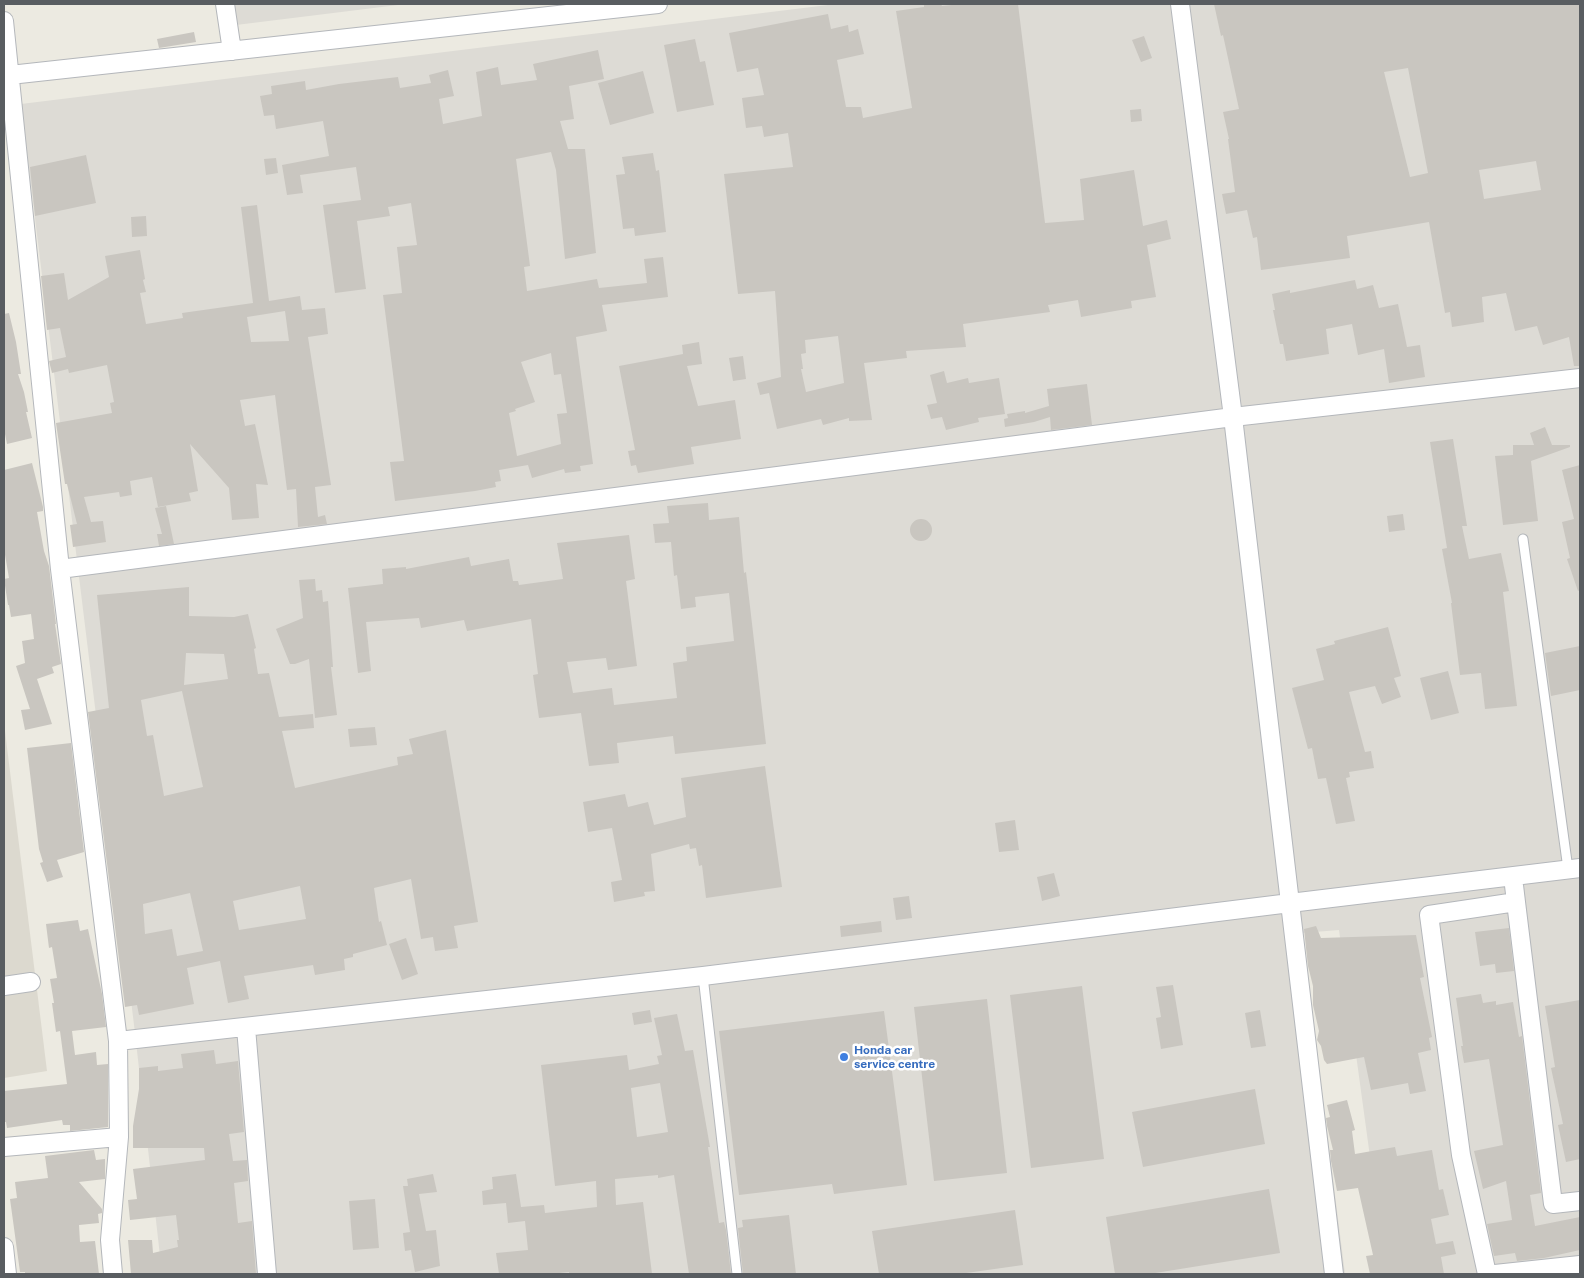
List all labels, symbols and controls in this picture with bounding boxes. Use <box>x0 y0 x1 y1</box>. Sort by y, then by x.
place label: Honda car service centre <box>854 1043 935 1071</box>
marker: Honda car service centre <box>838 1051 850 1063</box>

